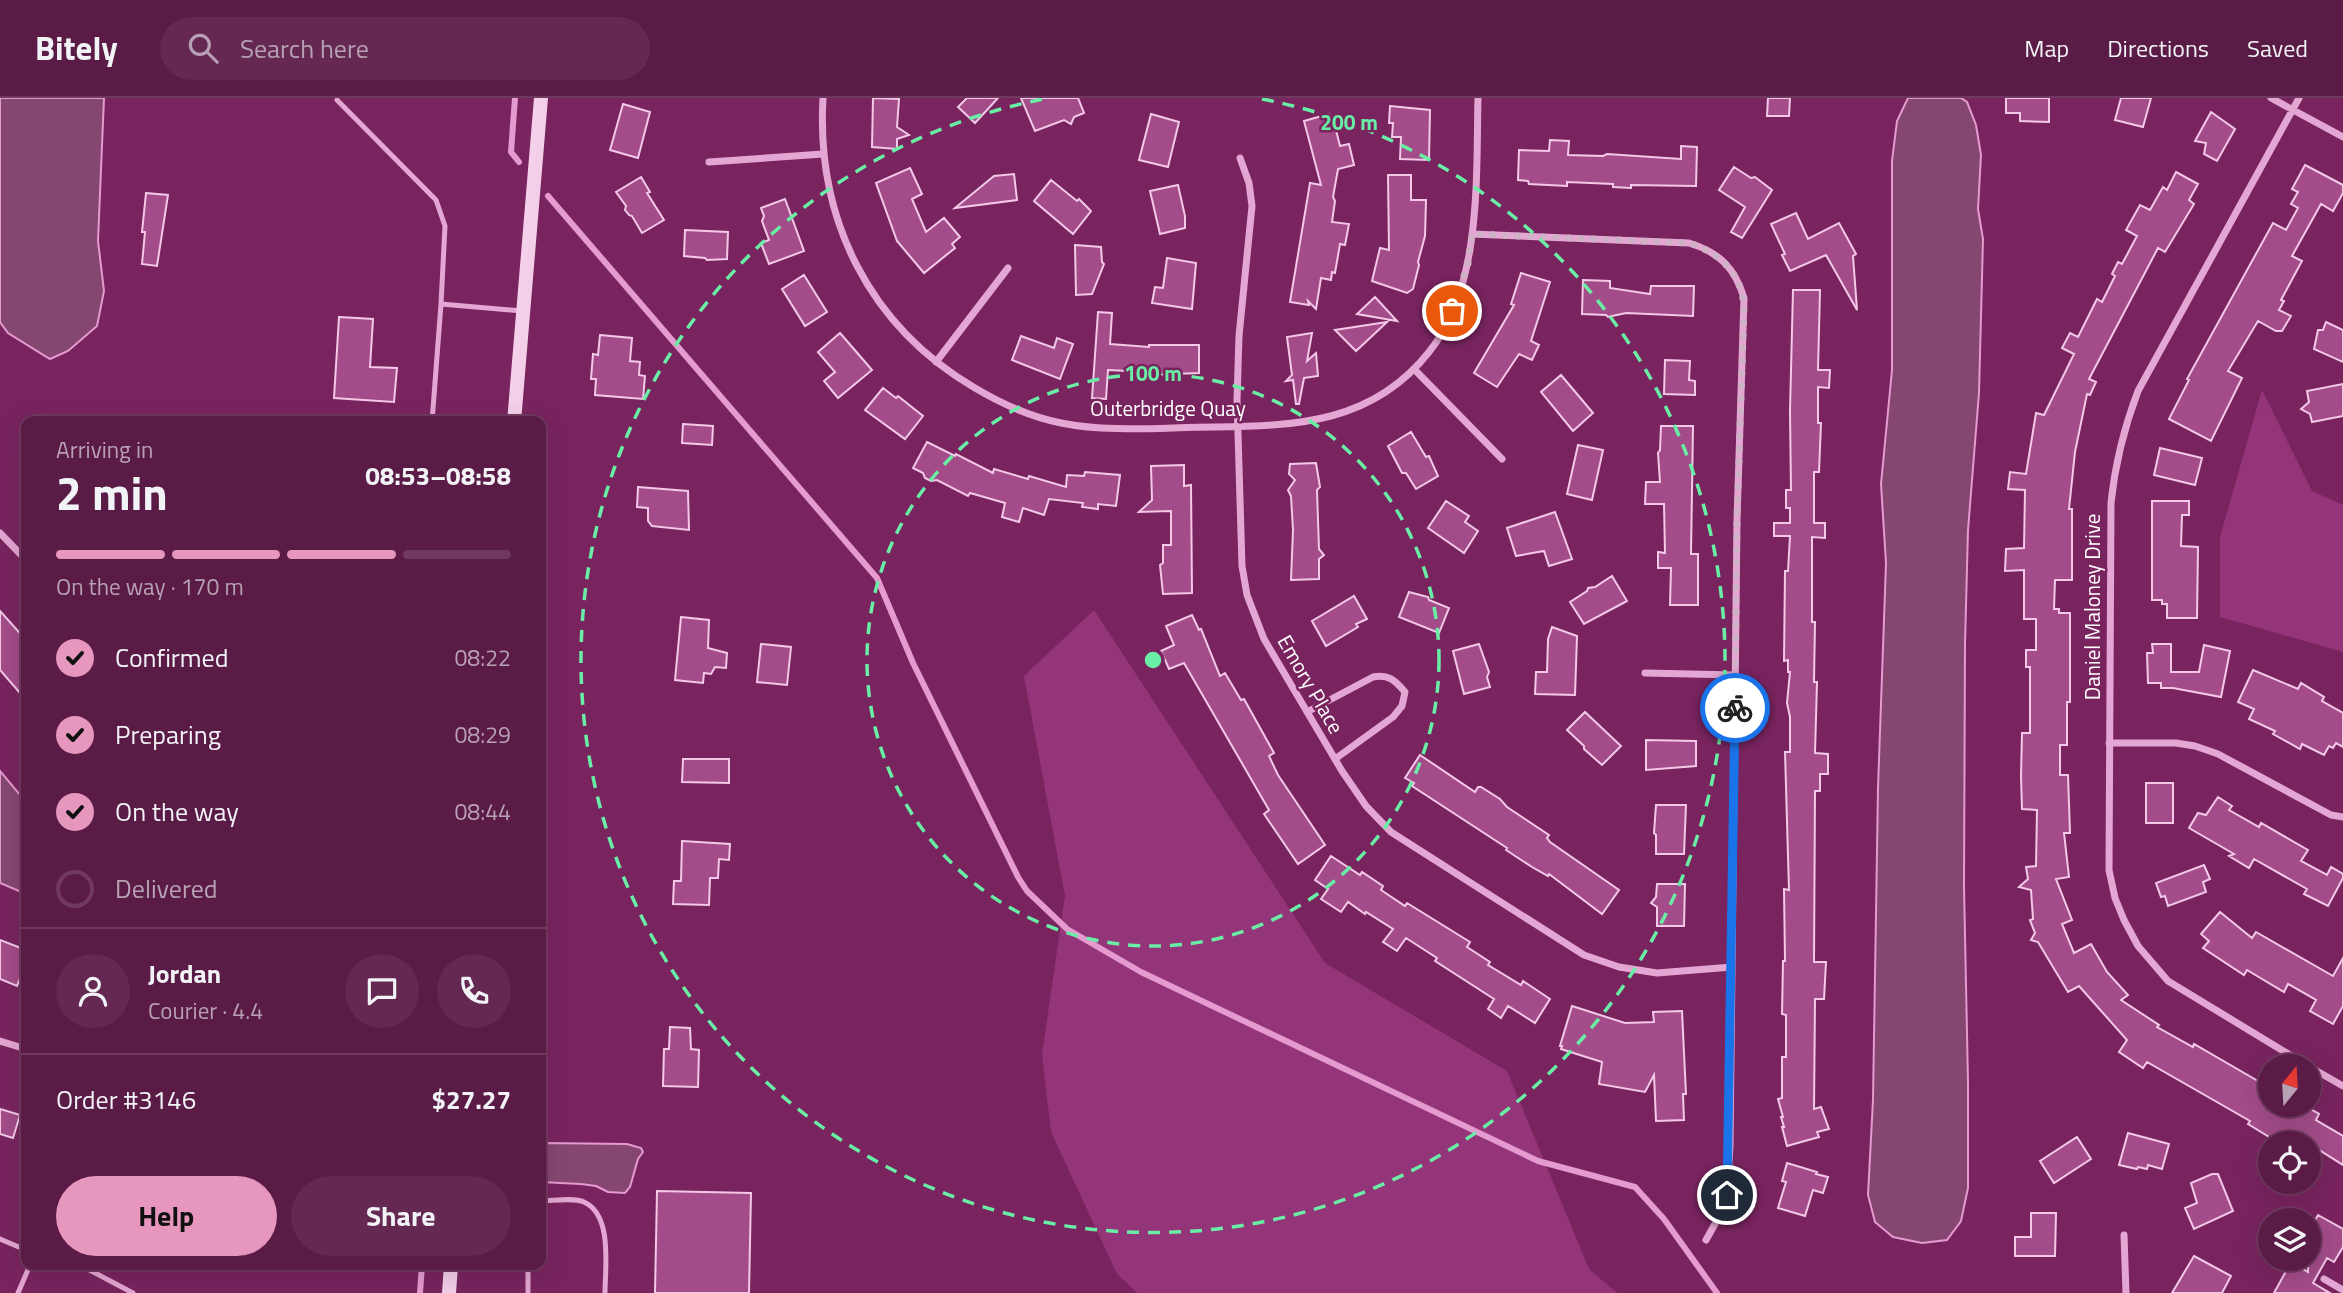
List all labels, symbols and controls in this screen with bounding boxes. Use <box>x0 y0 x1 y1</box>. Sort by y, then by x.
search box <box>160 17 650 80</box>
text: Bitely <box>35 23 118 73</box>
icon: search <box>184 29 222 67</box>
text: Search here <box>240 29 369 68</box>
text: Map <box>2024 30 2069 66</box>
text: Directions <box>2107 30 2209 66</box>
text: Saved <box>2247 30 2308 66</box>
text: 200 m <box>1320 106 1378 138</box>
pin <box>1422 281 1482 341</box>
icon: bag <box>1433 292 1471 330</box>
text: 100 m <box>1124 357 1182 389</box>
street label: Outerbridge Quay <box>1090 392 1246 424</box>
text: Arriving in <box>56 432 153 467</box>
text: 08:53–08:58 <box>365 456 511 495</box>
text: 2 min <box>56 458 168 528</box>
street label: Daniel Maloney Drive <box>2076 514 2108 700</box>
text: On the way · 170 m <box>56 569 244 604</box>
street label: Emory Place <box>1270 628 1352 740</box>
text: Confirmed <box>115 638 229 677</box>
icon: check <box>56 639 94 677</box>
text: 08:22 <box>454 640 511 675</box>
centre of rings <box>1141 648 1165 672</box>
courier <box>1700 673 1770 743</box>
icon: bike <box>1716 689 1754 727</box>
text: Preparing <box>115 715 221 754</box>
icon: check <box>56 716 94 754</box>
text: 08:29 <box>454 717 511 752</box>
text: On the way <box>115 792 239 831</box>
icon: check <box>56 793 94 831</box>
text: 08:44 <box>454 794 511 829</box>
text: Delivered <box>115 869 218 908</box>
button: person <box>56 954 130 1028</box>
text: Jordan <box>148 954 221 993</box>
button: chat <box>345 954 419 1028</box>
button: phone <box>437 954 511 1028</box>
text: Courier · 4.4 <box>148 993 263 1028</box>
north arrow <box>2258 1054 2320 1116</box>
map controls <box>2258 1054 2321 1271</box>
text: Order #3146 <box>56 1080 196 1119</box>
text: $27.27 <box>432 1080 511 1119</box>
button: locate <box>2258 1131 2321 1194</box>
pin <box>1697 1165 1757 1225</box>
button: Help <box>56 1176 277 1256</box>
button: Share <box>291 1176 511 1256</box>
icon: home <box>1708 1176 1746 1214</box>
button: layers <box>2258 1208 2321 1271</box>

